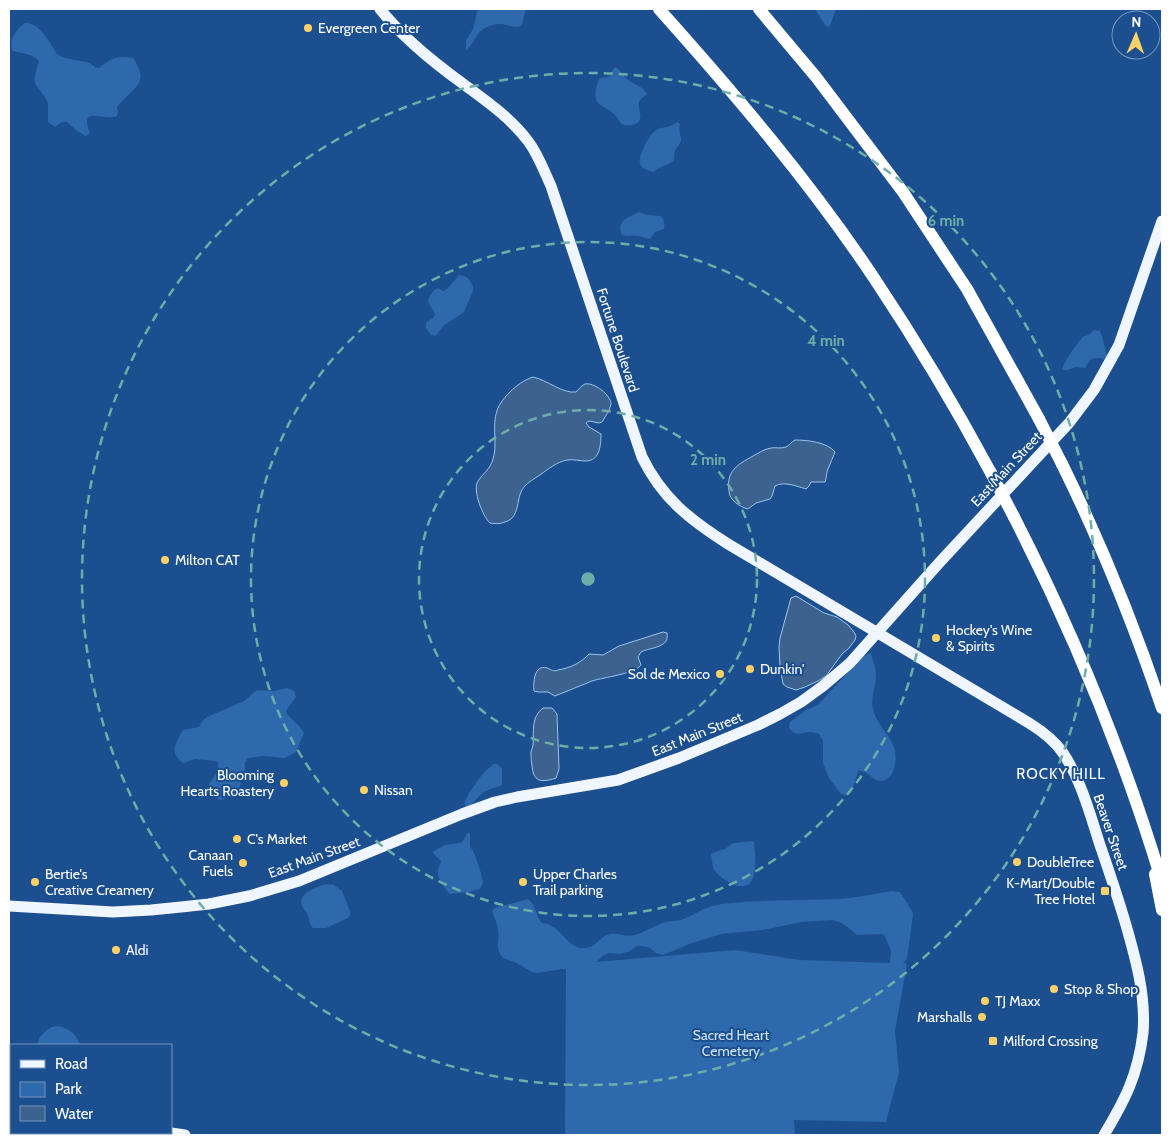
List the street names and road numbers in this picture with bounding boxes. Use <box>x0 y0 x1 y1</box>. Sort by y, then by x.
street label: Fortune Boulevard <box>593 286 643 394</box>
street label: East Main Street <box>967 428 1046 510</box>
street label: East Main Street <box>649 708 745 760</box>
street label: Beaver Street <box>1090 791 1133 873</box>
street label: East Main Street <box>266 832 362 882</box>

